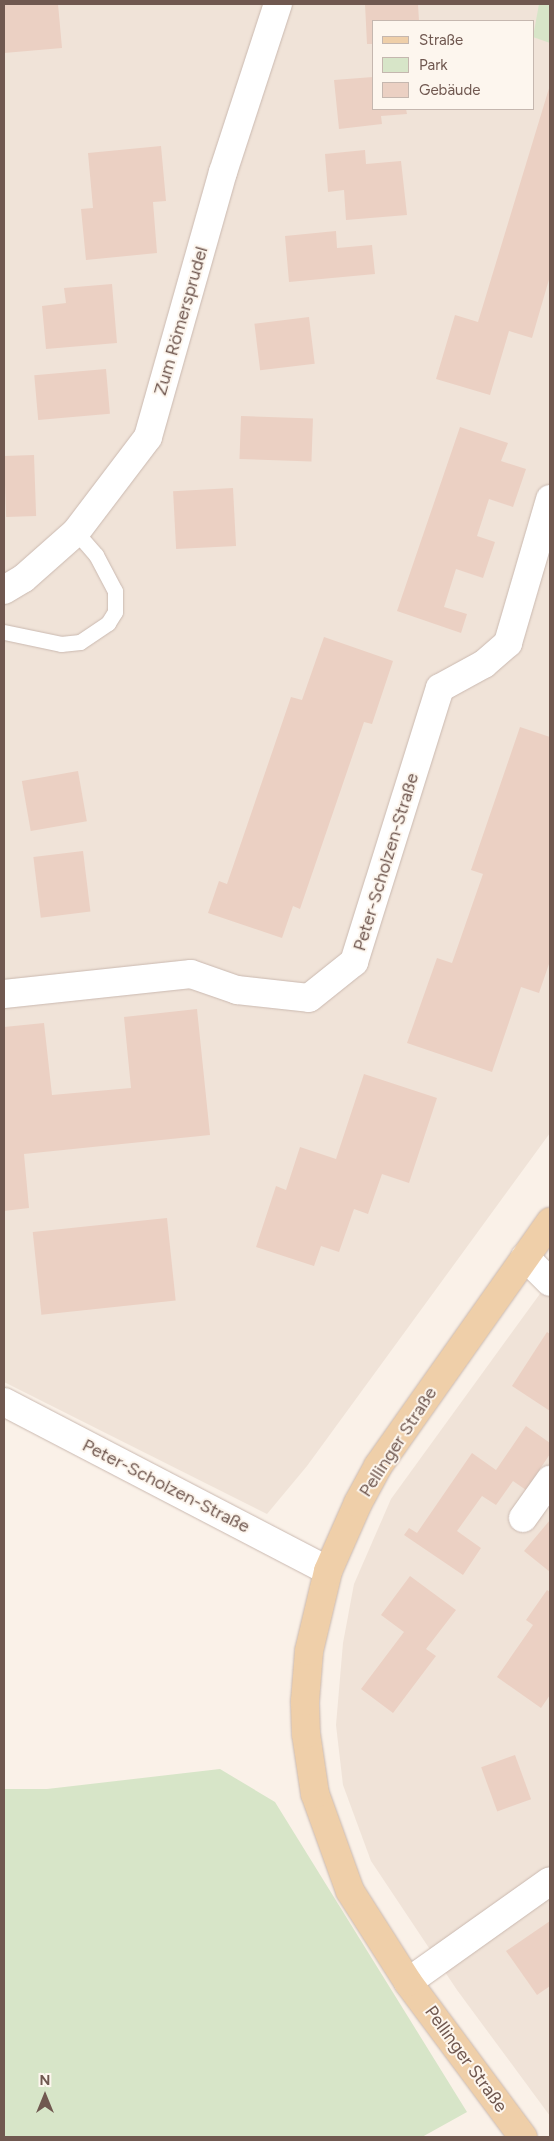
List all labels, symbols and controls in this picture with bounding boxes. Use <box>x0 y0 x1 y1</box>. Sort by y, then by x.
legend <box>372 20 534 110</box>
text: Straße <box>419 31 463 49</box>
text: Park <box>419 56 448 74</box>
text: Gebäude <box>419 81 480 99</box>
street label: Zum Römersprudel <box>149 244 213 398</box>
street label: Peter-Scholzen-Straße <box>349 770 423 954</box>
street label: Pellinger Straße <box>355 1383 441 1501</box>
street label: Peter-Scholzen-Straße <box>79 1434 253 1538</box>
street label: Pellinger Straße <box>420 2002 512 2116</box>
north arrow <box>20 2071 70 2121</box>
text: N <box>40 2072 50 2089</box>

